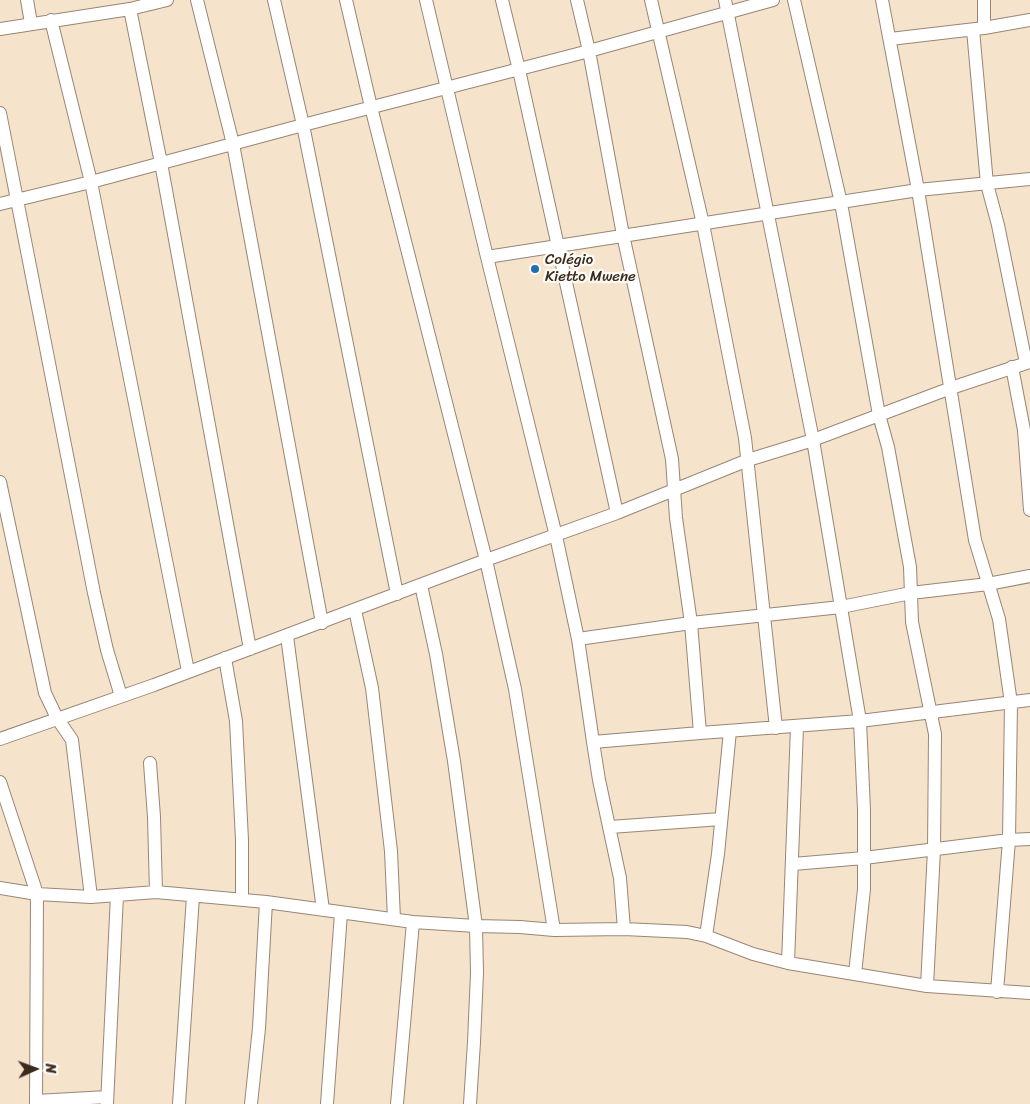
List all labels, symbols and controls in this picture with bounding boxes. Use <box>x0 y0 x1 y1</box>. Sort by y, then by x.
place label: Colégio Kietto Mwene <box>545 251 636 286</box>
marker: Colégio Kietto Mwene <box>529 263 541 275</box>
north arrow <box>10 1044 60 1094</box>
text: N <box>38 1063 63 1074</box>

